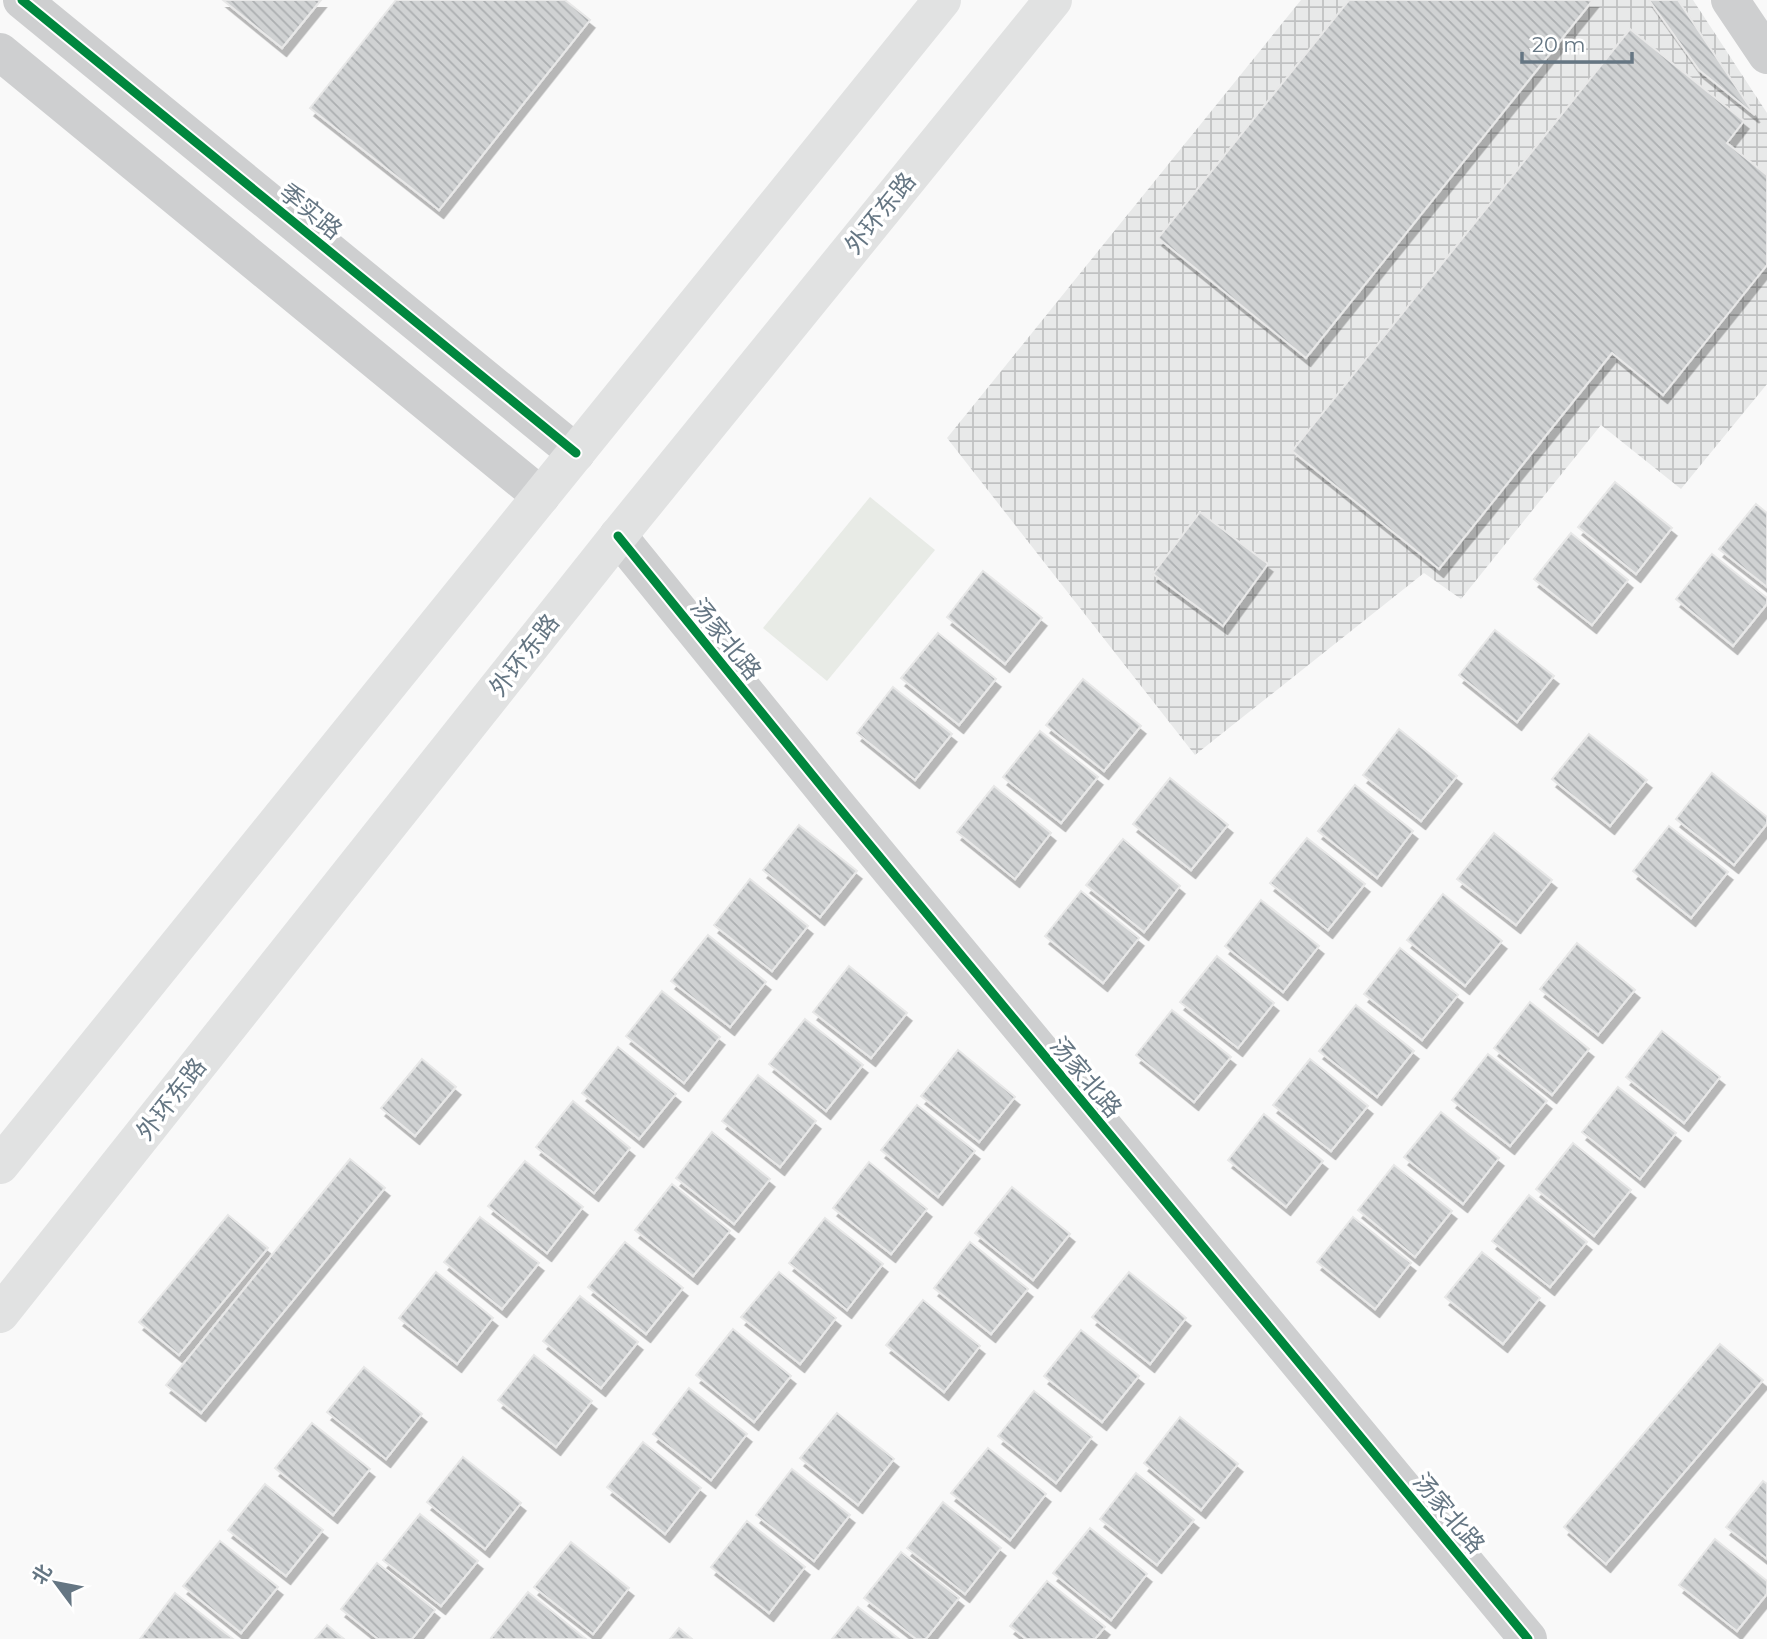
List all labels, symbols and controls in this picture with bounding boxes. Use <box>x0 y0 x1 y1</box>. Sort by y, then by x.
scale bar <box>1522 21 1632 65</box>
text: 20 m <box>1532 32 1586 57</box>
street label: 外环东路 <box>839 167 921 259</box>
street label: 季实路 <box>274 177 348 245</box>
street label: 汤家北路 <box>685 593 767 685</box>
street label: 外环东路 <box>483 608 565 702</box>
street label: 汤家北路 <box>1044 1031 1128 1123</box>
street label: 外环东路 <box>130 1052 212 1146</box>
street label: 汤家北路 <box>1407 1467 1491 1559</box>
north arrow <box>21 1548 91 1618</box>
text: 北 <box>27 1560 57 1588</box>

